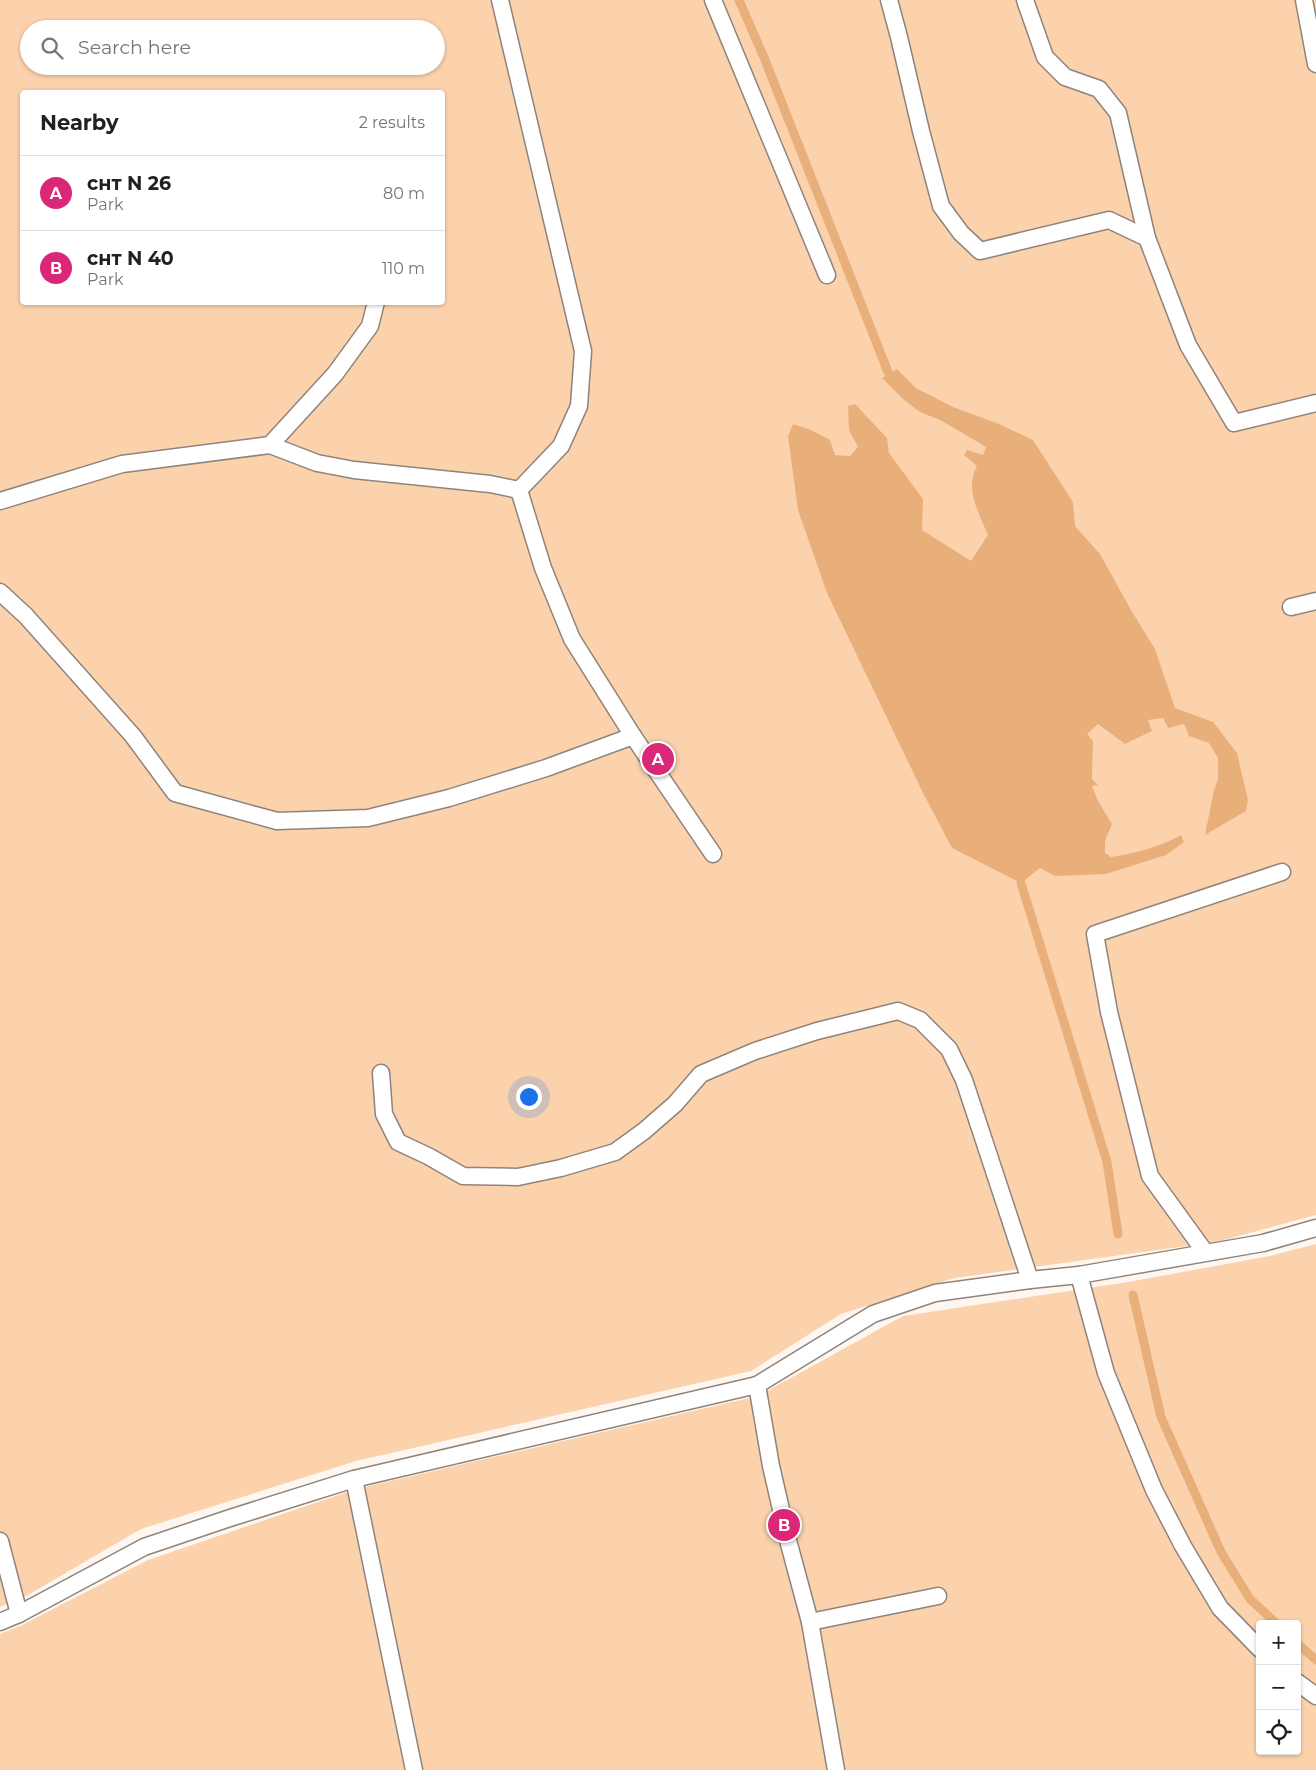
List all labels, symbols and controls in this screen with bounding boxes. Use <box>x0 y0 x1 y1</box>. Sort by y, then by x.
search box <box>20 20 445 75</box>
icon: search <box>38 34 66 62</box>
text: Search here <box>78 36 191 59</box>
text: Nearby <box>40 110 119 135</box>
text: 2 results <box>359 113 425 132</box>
text: снт N 26 <box>87 172 171 195</box>
text: A <box>50 184 62 203</box>
text: 80 m <box>383 184 425 203</box>
text: Park <box>87 195 124 214</box>
text: снт N 40 <box>87 247 174 270</box>
text: B <box>50 259 62 278</box>
text: 110 m <box>382 259 425 278</box>
text: Park <box>87 270 124 289</box>
pin: A <box>642 740 674 778</box>
your location <box>516 1084 542 1110</box>
pin: B <box>768 1506 800 1544</box>
map controls <box>1256 1620 1301 1755</box>
button: + <box>1256 1620 1301 1665</box>
button: − <box>1256 1665 1301 1710</box>
button: locate <box>1256 1710 1301 1755</box>

